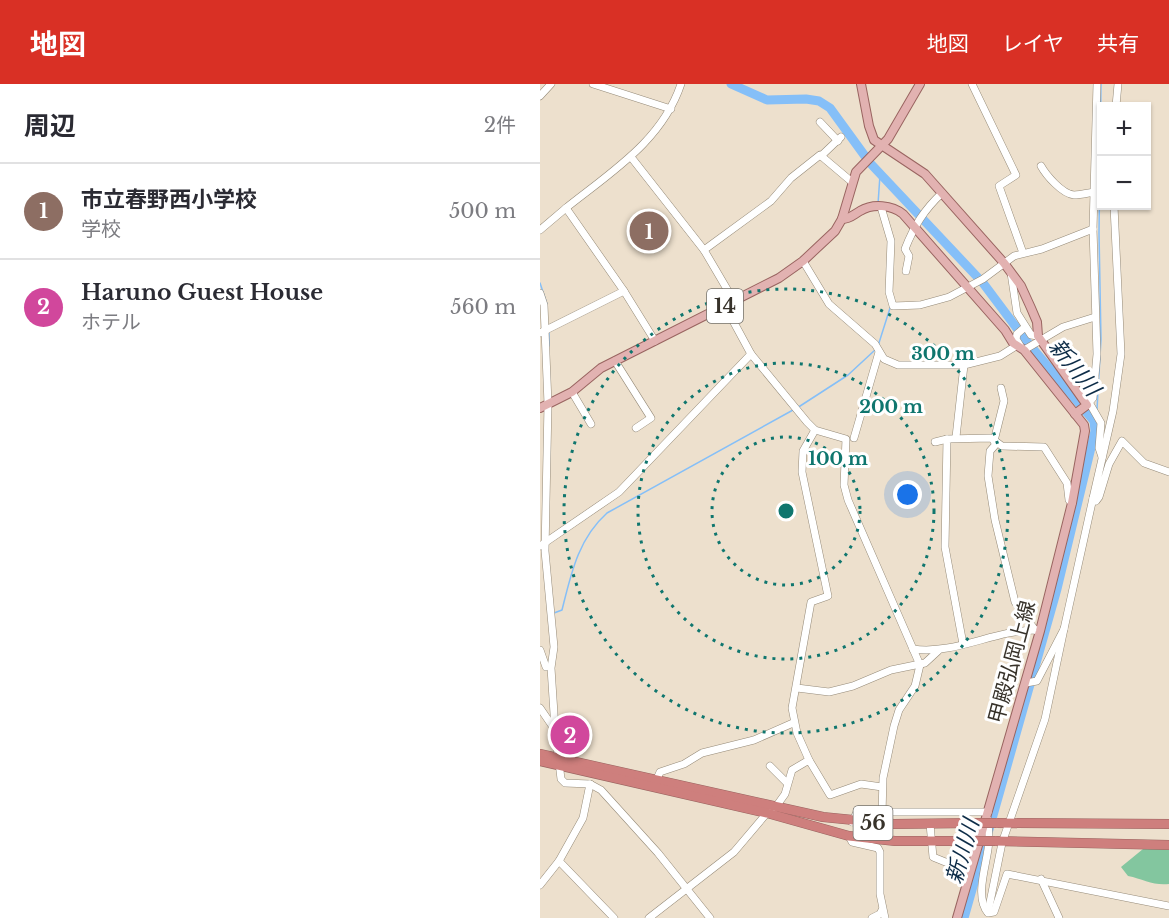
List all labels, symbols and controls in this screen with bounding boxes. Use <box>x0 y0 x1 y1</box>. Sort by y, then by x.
text: 地図 <box>30 27 86 62</box>
text: 地図 <box>927 31 969 57</box>
text: レイヤ <box>1002 31 1064 57</box>
text: 共有 <box>1097 31 1139 57</box>
map controls <box>1097 102 1151 210</box>
button: + <box>1097 102 1151 156</box>
text: 周辺 <box>24 110 76 142</box>
text: 2件 <box>484 113 516 137</box>
button: − <box>1097 156 1151 210</box>
text: 市立春野西小学校 <box>81 186 257 213</box>
text: 1 <box>39 199 48 223</box>
text: 500 m <box>449 199 516 223</box>
pin: 1 <box>630 208 668 254</box>
text: 学校 <box>81 217 121 241</box>
text: Haruno Guest House <box>81 279 323 306</box>
road number: 14 <box>707 289 743 323</box>
text: 2 <box>37 295 50 319</box>
text: 560 m <box>450 295 516 319</box>
text: ホテル <box>81 310 141 334</box>
water label: 新川川 <box>1043 333 1107 403</box>
text: 300 m <box>911 343 975 365</box>
text: 200 m <box>859 396 923 418</box>
text: 100 m <box>808 448 868 470</box>
your location <box>893 480 922 509</box>
centre of rings <box>776 501 796 521</box>
street label: 甲殿弘岡上線 <box>983 598 1041 726</box>
pin: 2 <box>550 712 590 758</box>
road number: 56 <box>854 806 892 840</box>
water label: 新川川 <box>940 814 985 887</box>

